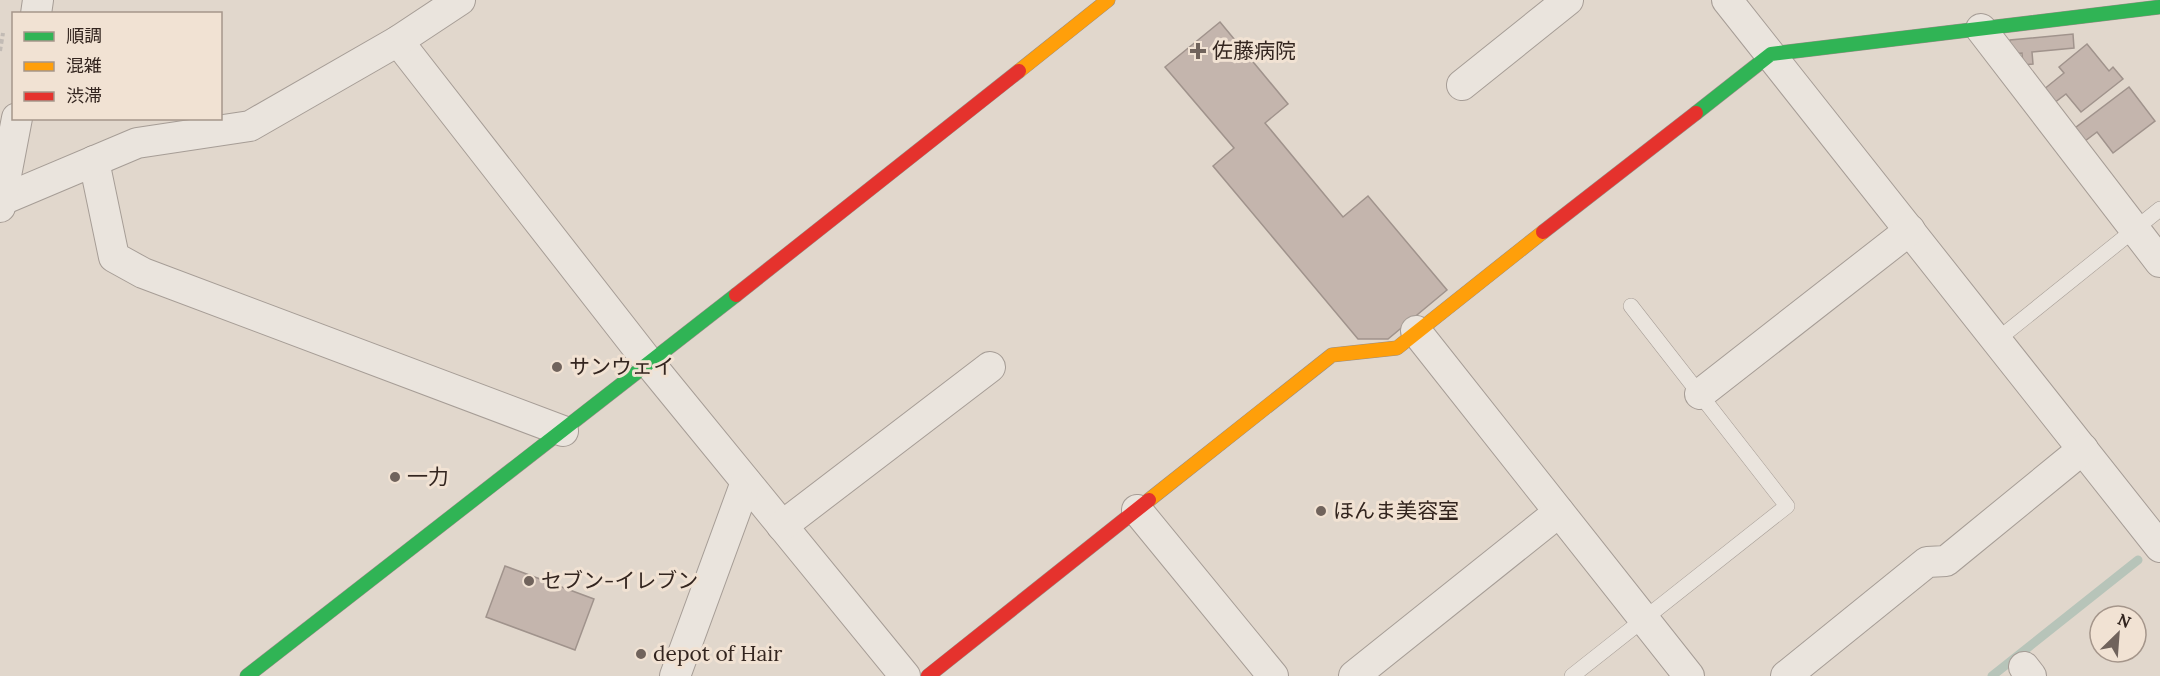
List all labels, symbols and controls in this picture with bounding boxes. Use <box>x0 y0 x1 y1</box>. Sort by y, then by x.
legend <box>12 12 222 120</box>
text: 順調 <box>66 24 102 47</box>
place label: 佐藤病院 <box>1212 37 1296 64</box>
marker: 佐藤病院 <box>1189 42 1207 60</box>
text: 混雑 <box>66 54 102 77</box>
text: 渋滞 <box>66 84 102 107</box>
place label: サンウェイ <box>569 353 674 380</box>
marker: サンウェイ <box>550 360 564 374</box>
place label: 一力 <box>407 463 449 490</box>
marker: 一力 <box>388 470 402 484</box>
place label: ほんま美容室 <box>1333 497 1459 524</box>
marker: ほんま美容室 <box>1314 504 1328 518</box>
place label: セブン-イレブン <box>541 567 698 594</box>
marker: セブン-イレブン <box>522 574 536 588</box>
north arrow <box>2088 604 2148 664</box>
text: N <box>2115 609 2134 632</box>
place label: depot of Hair <box>653 640 782 667</box>
marker: depot of Hair <box>634 647 648 661</box>

